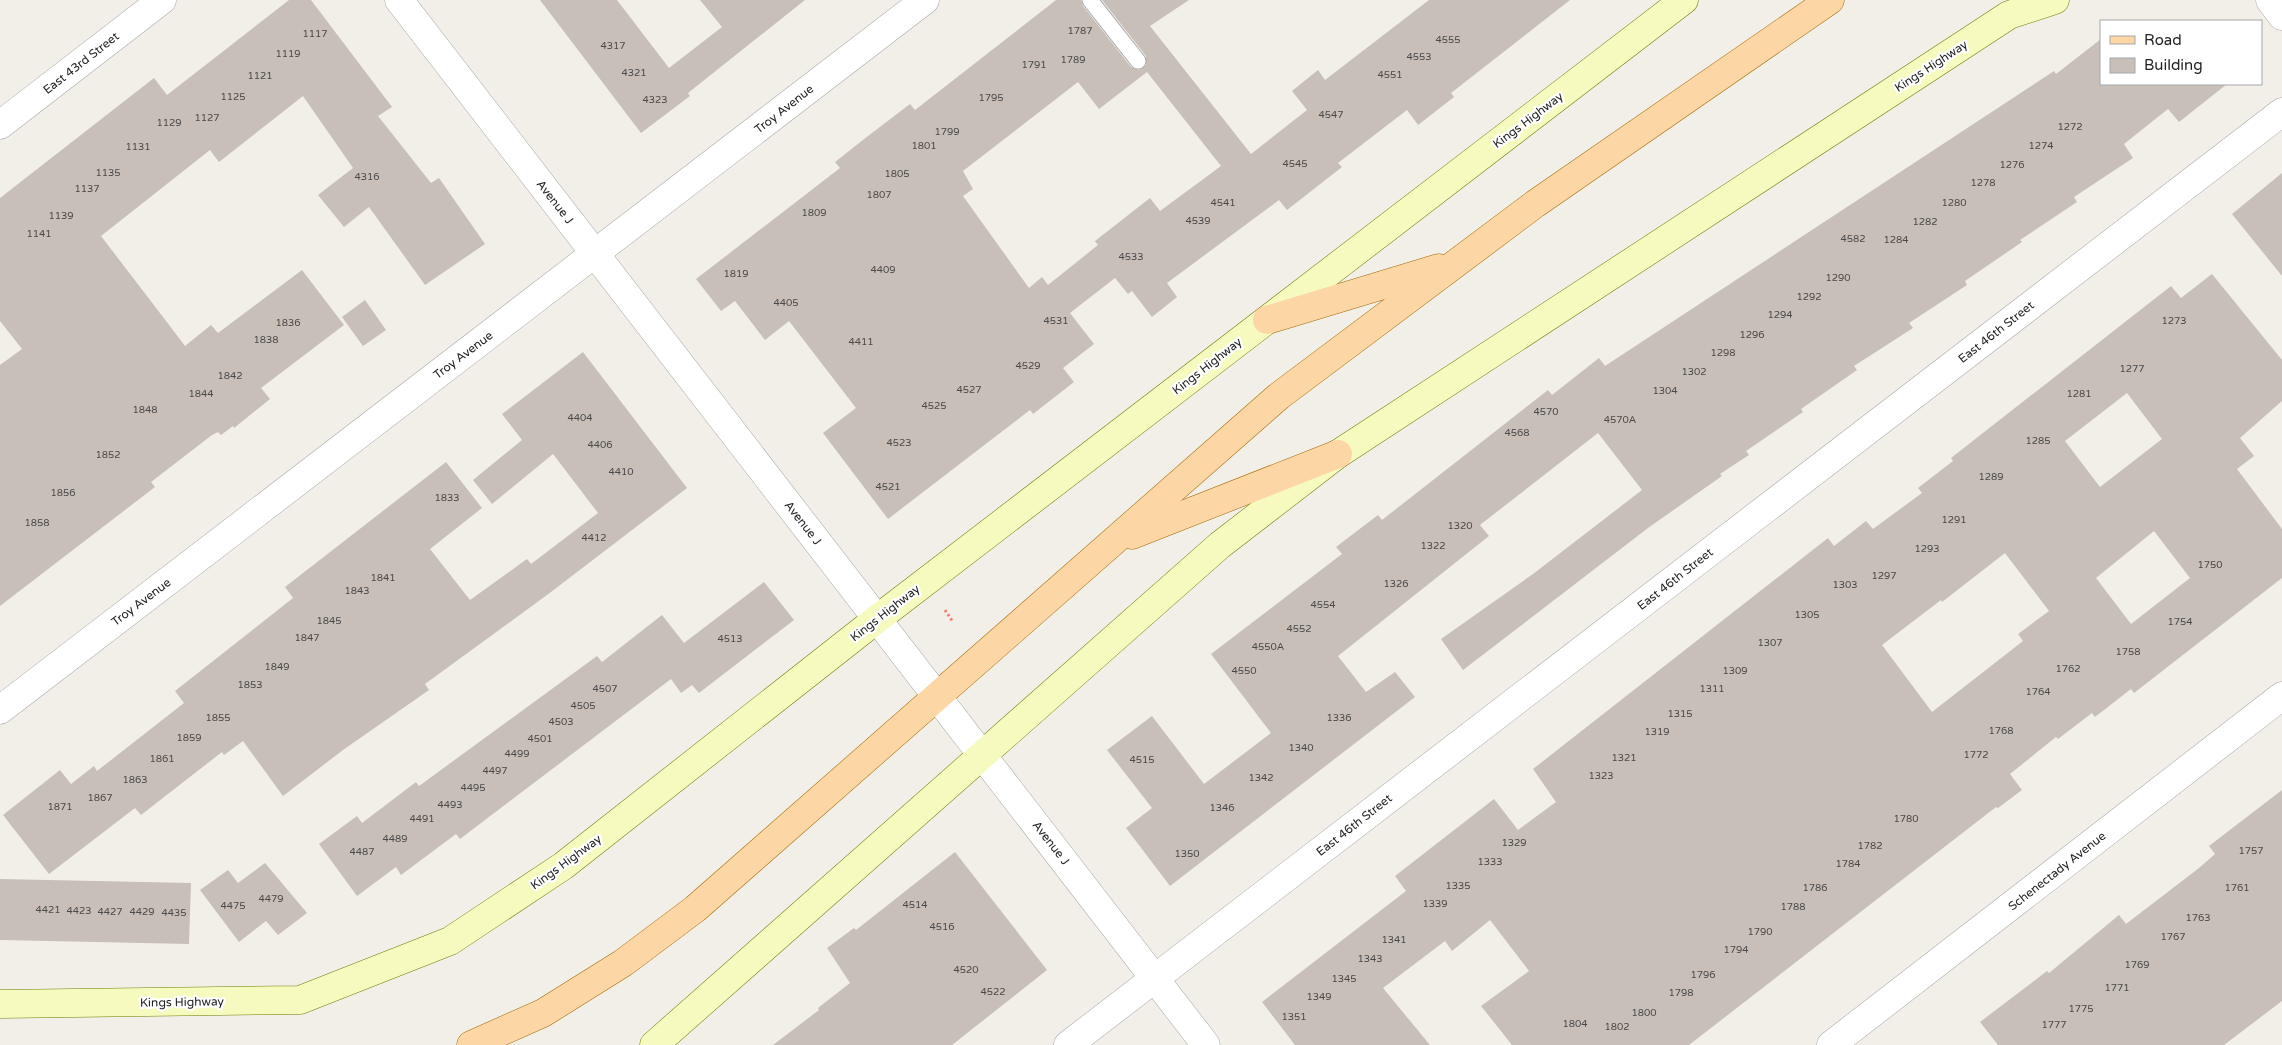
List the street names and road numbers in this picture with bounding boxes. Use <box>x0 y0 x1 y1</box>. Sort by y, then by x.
street label: East 43rd Street <box>40 29 122 97</box>
street label: Kings Highway <box>1892 37 1970 95</box>
street label: Troy Avenue <box>752 82 816 136</box>
street label: Kings Highway <box>1490 89 1566 151</box>
street label: Avenue J <box>534 177 576 227</box>
street label: East 46th Street <box>1955 298 2037 366</box>
street label: Troy Avenue <box>431 328 496 382</box>
street label: Kings Highway <box>1170 334 1245 397</box>
street label: Avenue J <box>782 498 824 548</box>
street label: East 46th Street <box>1634 545 1716 613</box>
street label: Troy Avenue <box>109 575 174 629</box>
street label: Kings Highway <box>848 581 923 644</box>
street label: East 46th Street <box>1313 791 1395 859</box>
street label: Avenue J <box>1030 818 1072 868</box>
street label: Schenectady Avenue <box>2005 828 2109 913</box>
street label: Kings Highway <box>528 831 605 892</box>
street label: Kings Highway <box>140 994 225 1010</box>

